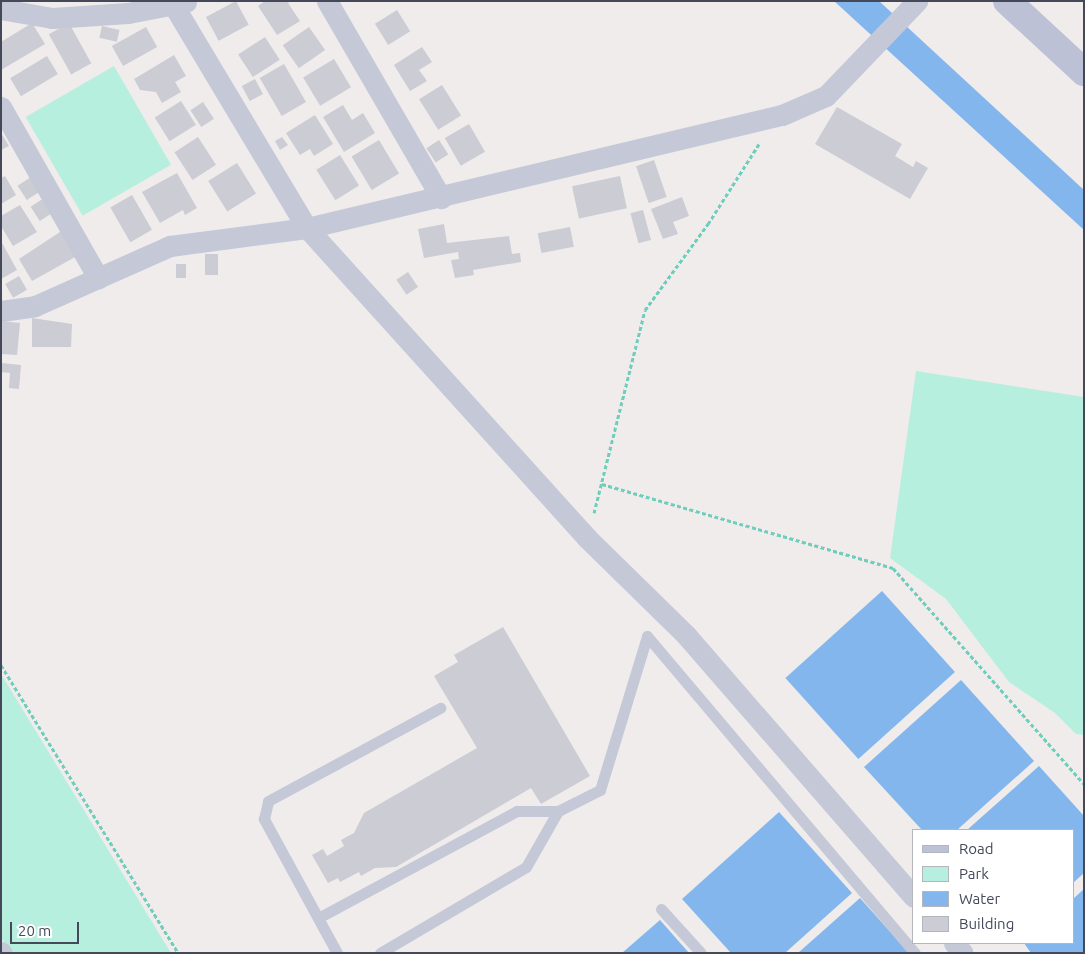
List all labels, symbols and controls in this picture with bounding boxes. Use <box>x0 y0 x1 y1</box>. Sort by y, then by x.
legend <box>912 829 1075 944</box>
text: Road <box>959 840 994 857</box>
text: Park <box>959 865 989 882</box>
text: Water <box>959 890 1000 907</box>
scale bar <box>12 912 81 944</box>
text: Building <box>959 915 1014 932</box>
text: 20 m <box>18 922 51 939</box>

